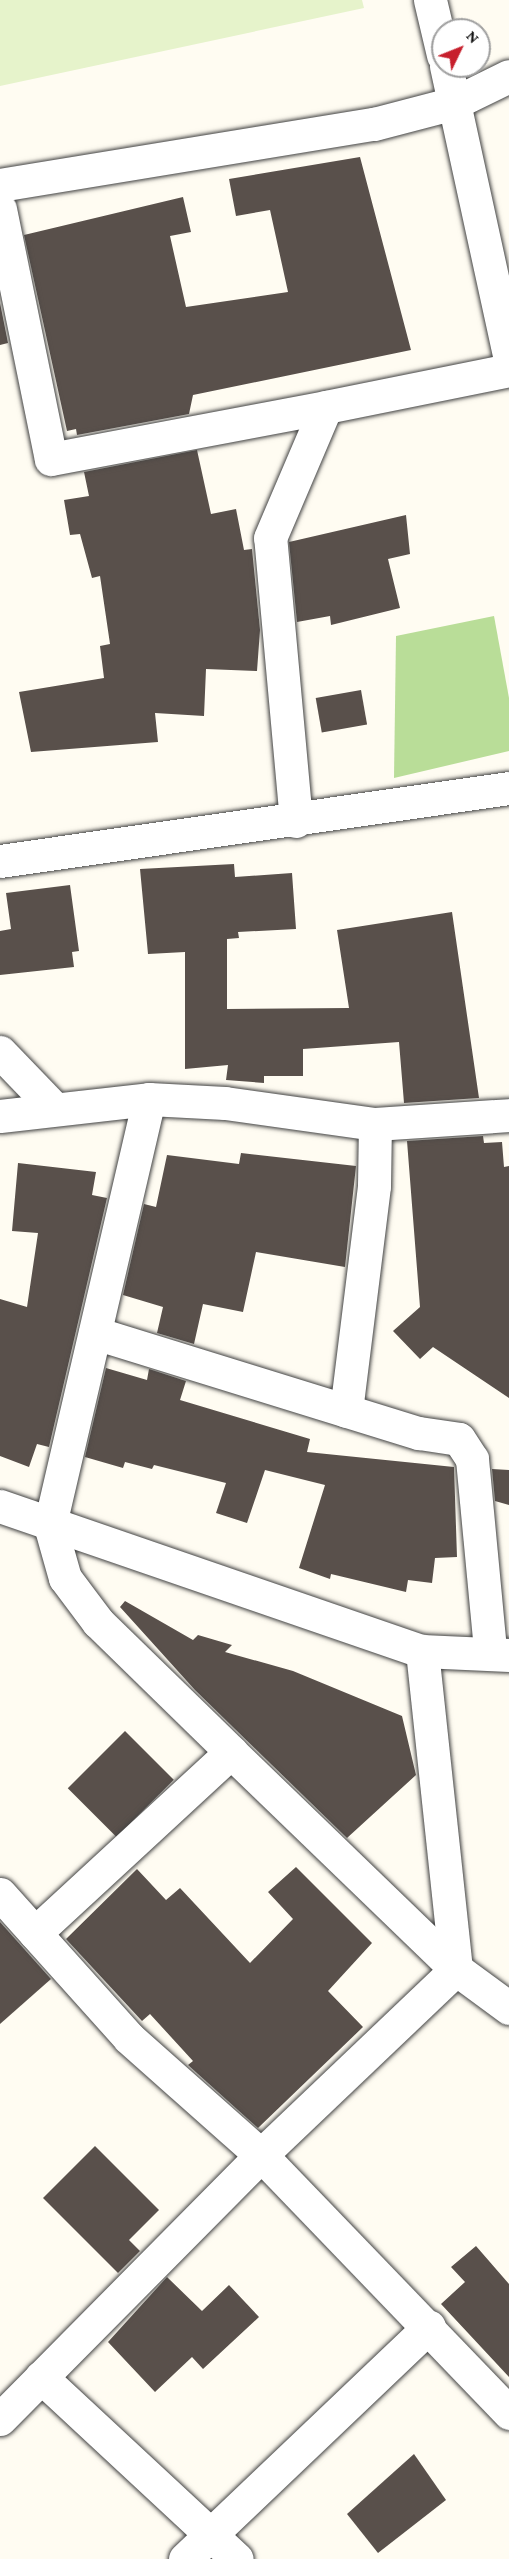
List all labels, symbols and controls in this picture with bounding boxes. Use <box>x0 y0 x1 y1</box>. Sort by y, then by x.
north arrow <box>431 18 491 78</box>
text: N <box>463 27 483 47</box>

